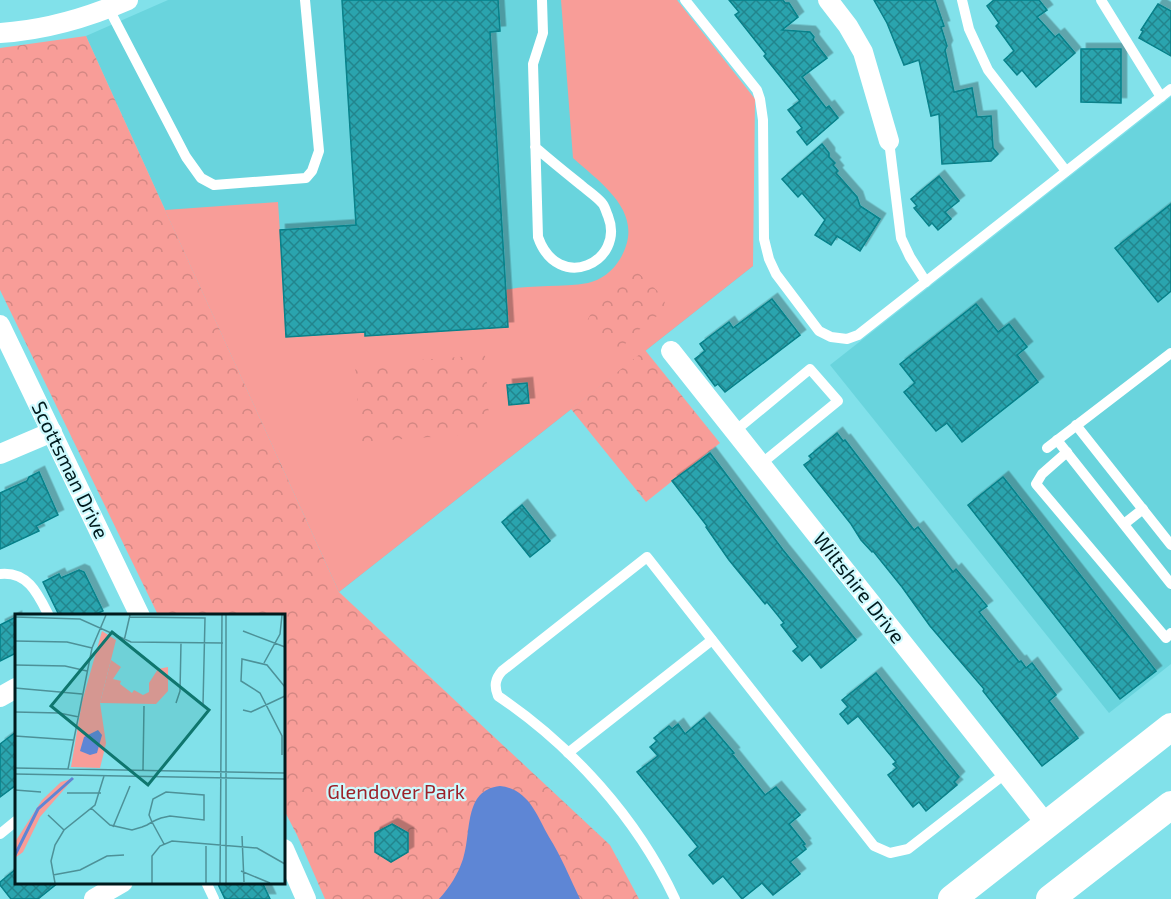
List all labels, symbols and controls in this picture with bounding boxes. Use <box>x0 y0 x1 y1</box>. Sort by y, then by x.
street label: Scottsman Drive <box>27 397 114 542</box>
street label: Wiltshire Drive <box>809 527 911 648</box>
inset map <box>15 614 285 884</box>
park label: Glendover Park <box>327 779 465 803</box>

